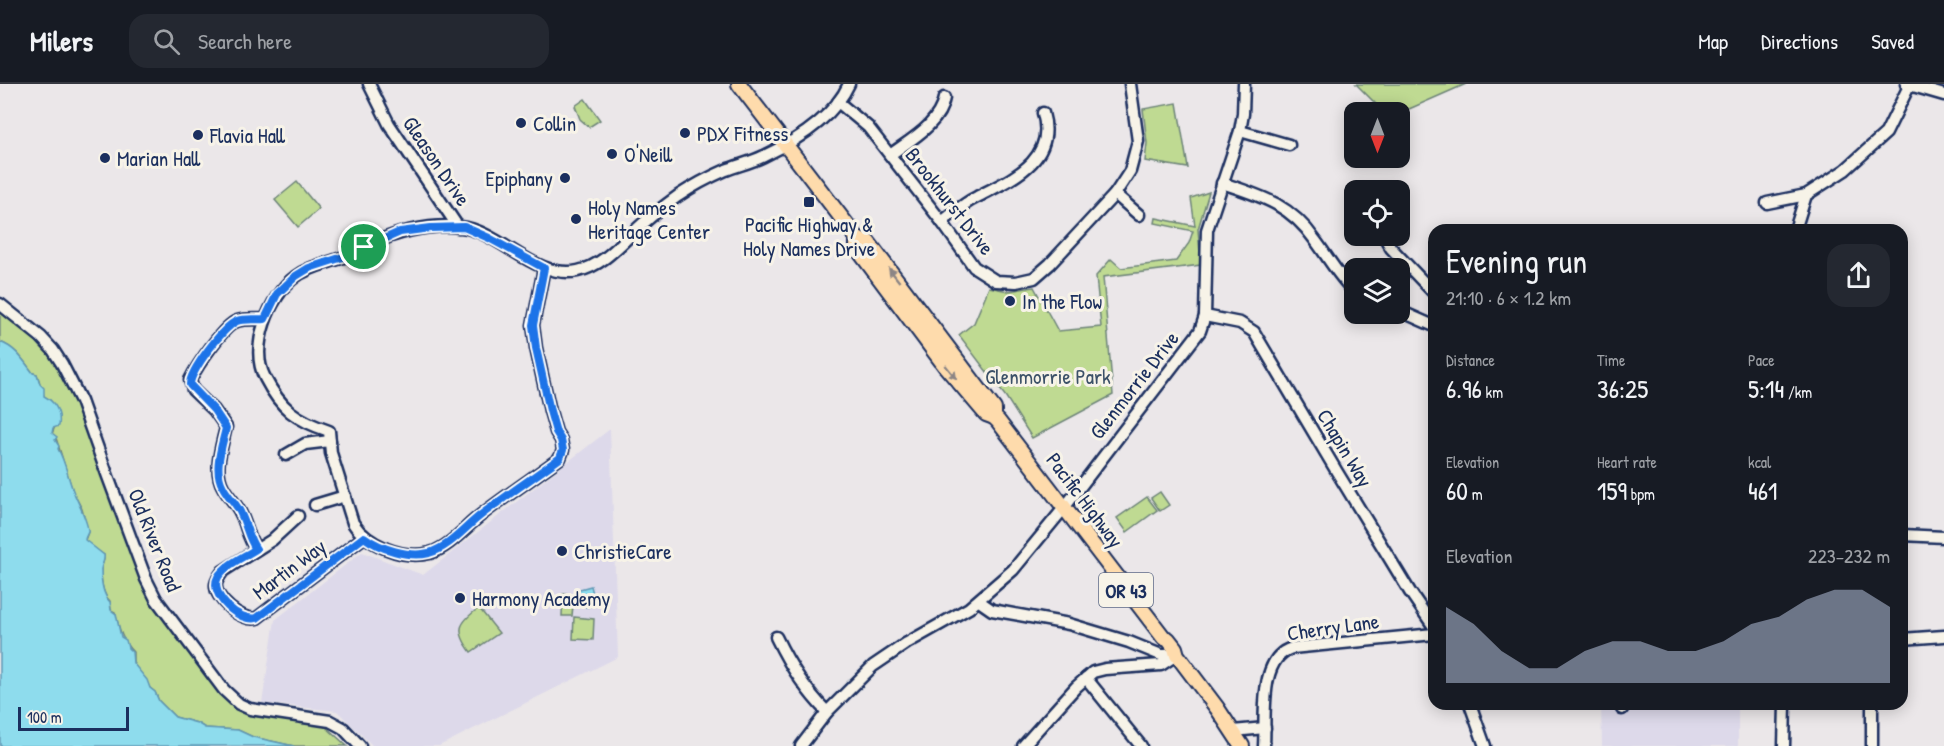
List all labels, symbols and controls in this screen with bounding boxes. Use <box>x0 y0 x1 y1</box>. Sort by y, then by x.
search box <box>129 14 549 68</box>
text: Milers <box>30 22 93 60</box>
icon: search <box>150 25 183 58</box>
text: Search here <box>198 26 292 56</box>
text: Map <box>1698 27 1728 56</box>
text: Directions <box>1761 27 1838 56</box>
text: Saved <box>1871 27 1914 56</box>
north arrow <box>1344 102 1410 168</box>
map controls <box>1344 102 1410 324</box>
place label: Collin <box>533 109 576 138</box>
street label: Gleason Drive <box>396 110 478 212</box>
marker: Collin <box>514 116 528 130</box>
place label: PDX Fitness <box>697 119 788 148</box>
place label: Flavia Hall <box>209 121 286 150</box>
marker: PDX Fitness <box>678 126 692 140</box>
marker: Flavia Hall <box>191 128 205 142</box>
place label: O'Neill <box>624 140 673 169</box>
street label: Brookhurst Drive <box>899 141 1001 261</box>
place label: Marian Hall <box>117 144 201 173</box>
marker: O'Neill <box>605 147 619 161</box>
marker: Marian Hall <box>98 151 112 165</box>
place label: Epiphany <box>486 164 553 193</box>
marker: Epiphany <box>558 171 572 185</box>
button: locate <box>1344 180 1410 246</box>
place label: Holy Names Heritage Center <box>588 193 710 246</box>
marker: Pacific Highway & Holy Names Drive <box>802 195 816 209</box>
place label: Pacific Highway & Holy Names Drive <box>743 210 875 263</box>
marker: Holy Names Heritage Center <box>569 212 583 226</box>
pin <box>338 221 389 272</box>
icon: arrive <box>347 230 380 263</box>
text: Evening run <box>1446 239 1587 283</box>
button: share <box>1827 244 1890 307</box>
button: layers <box>1344 258 1410 324</box>
one-way arrow <box>887 267 900 283</box>
text: 21:10 · 6 × 1.2 km <box>1446 284 1571 311</box>
place label: In the Flow <box>1022 287 1102 316</box>
marker: In the Flow <box>1003 294 1017 308</box>
street label: Glenmorrie Drive <box>1083 325 1185 445</box>
text: Distance <box>1446 349 1495 371</box>
text: Time <box>1597 349 1625 371</box>
text: Pace <box>1748 349 1775 371</box>
park label: Glenmorrie Park <box>985 362 1111 391</box>
one-way arrow <box>944 364 957 379</box>
text: 6.96 <box>1446 371 1482 406</box>
text: 36:25 <box>1597 371 1648 406</box>
text: 5:14 <box>1748 371 1784 406</box>
text: km <box>1482 381 1503 403</box>
text: /km <box>1784 381 1812 403</box>
street label: Chapin Way <box>1310 403 1380 493</box>
street label: Pacific Highway <box>1040 447 1130 554</box>
text: Elevation <box>1446 451 1499 473</box>
text: Heart rate <box>1597 451 1657 473</box>
text: kcal <box>1748 451 1771 473</box>
text: 60 <box>1446 473 1468 508</box>
text: 159 <box>1597 473 1627 508</box>
text: 461 <box>1748 473 1778 508</box>
text: m <box>1468 483 1483 505</box>
text: bpm <box>1627 483 1655 505</box>
street label: Old River Road <box>121 484 189 596</box>
street label: Martin Way <box>246 532 332 606</box>
place label: ChristieCare <box>574 537 672 566</box>
text: Elevation <box>1446 542 1512 569</box>
text: 223–232 m <box>1808 542 1890 569</box>
marker: ChristieCare <box>555 544 569 558</box>
road number: OR 43 <box>1099 573 1153 607</box>
place label: Harmony Academy <box>472 584 611 613</box>
marker: Harmony Academy <box>453 591 467 605</box>
street label: Cherry Lane <box>1285 606 1381 648</box>
scale bar <box>18 704 129 732</box>
text: 100 m <box>27 706 62 728</box>

